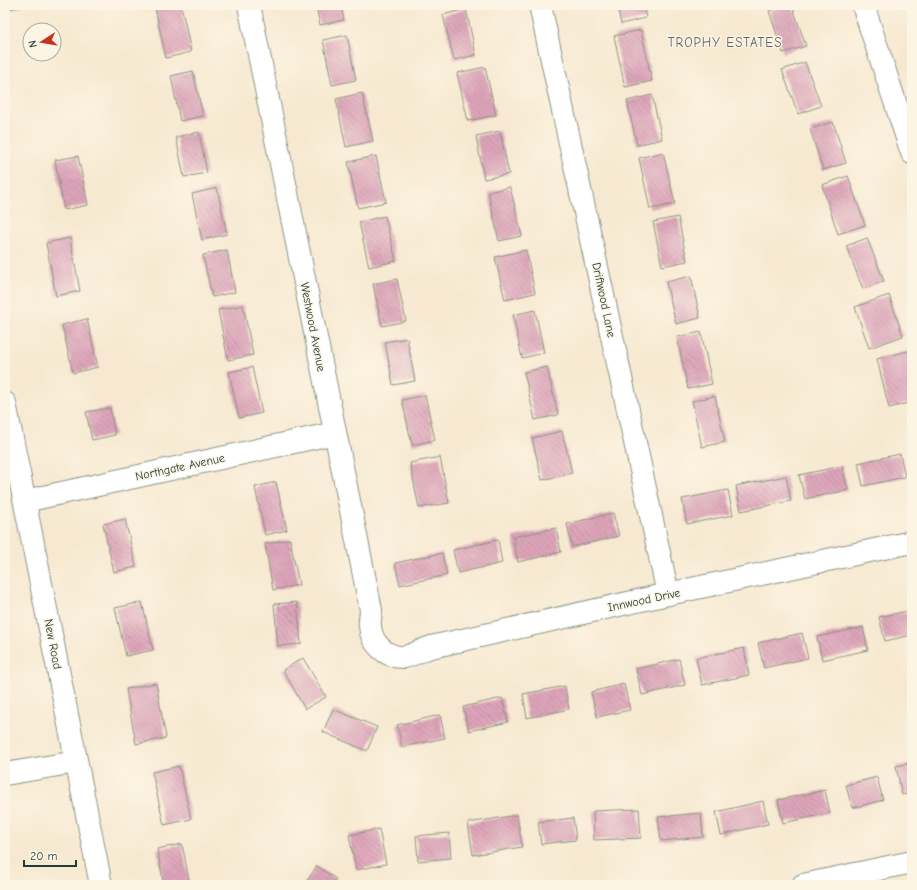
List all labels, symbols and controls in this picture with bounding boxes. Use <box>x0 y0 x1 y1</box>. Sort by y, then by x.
north arrow <box>22 22 62 62</box>
district label: TROPHY ESTATES <box>668 35 782 50</box>
text: N <box>26 39 40 49</box>
street label: Driftwood Lane <box>589 261 619 339</box>
street label: Westwood Avenue <box>297 281 329 373</box>
street label: Northgate Avenue <box>134 451 226 483</box>
street label: Innwood Drive <box>606 585 682 615</box>
street label: New Road <box>41 618 65 670</box>
scale bar <box>24 842 76 868</box>
text: 20 m <box>30 849 58 863</box>

